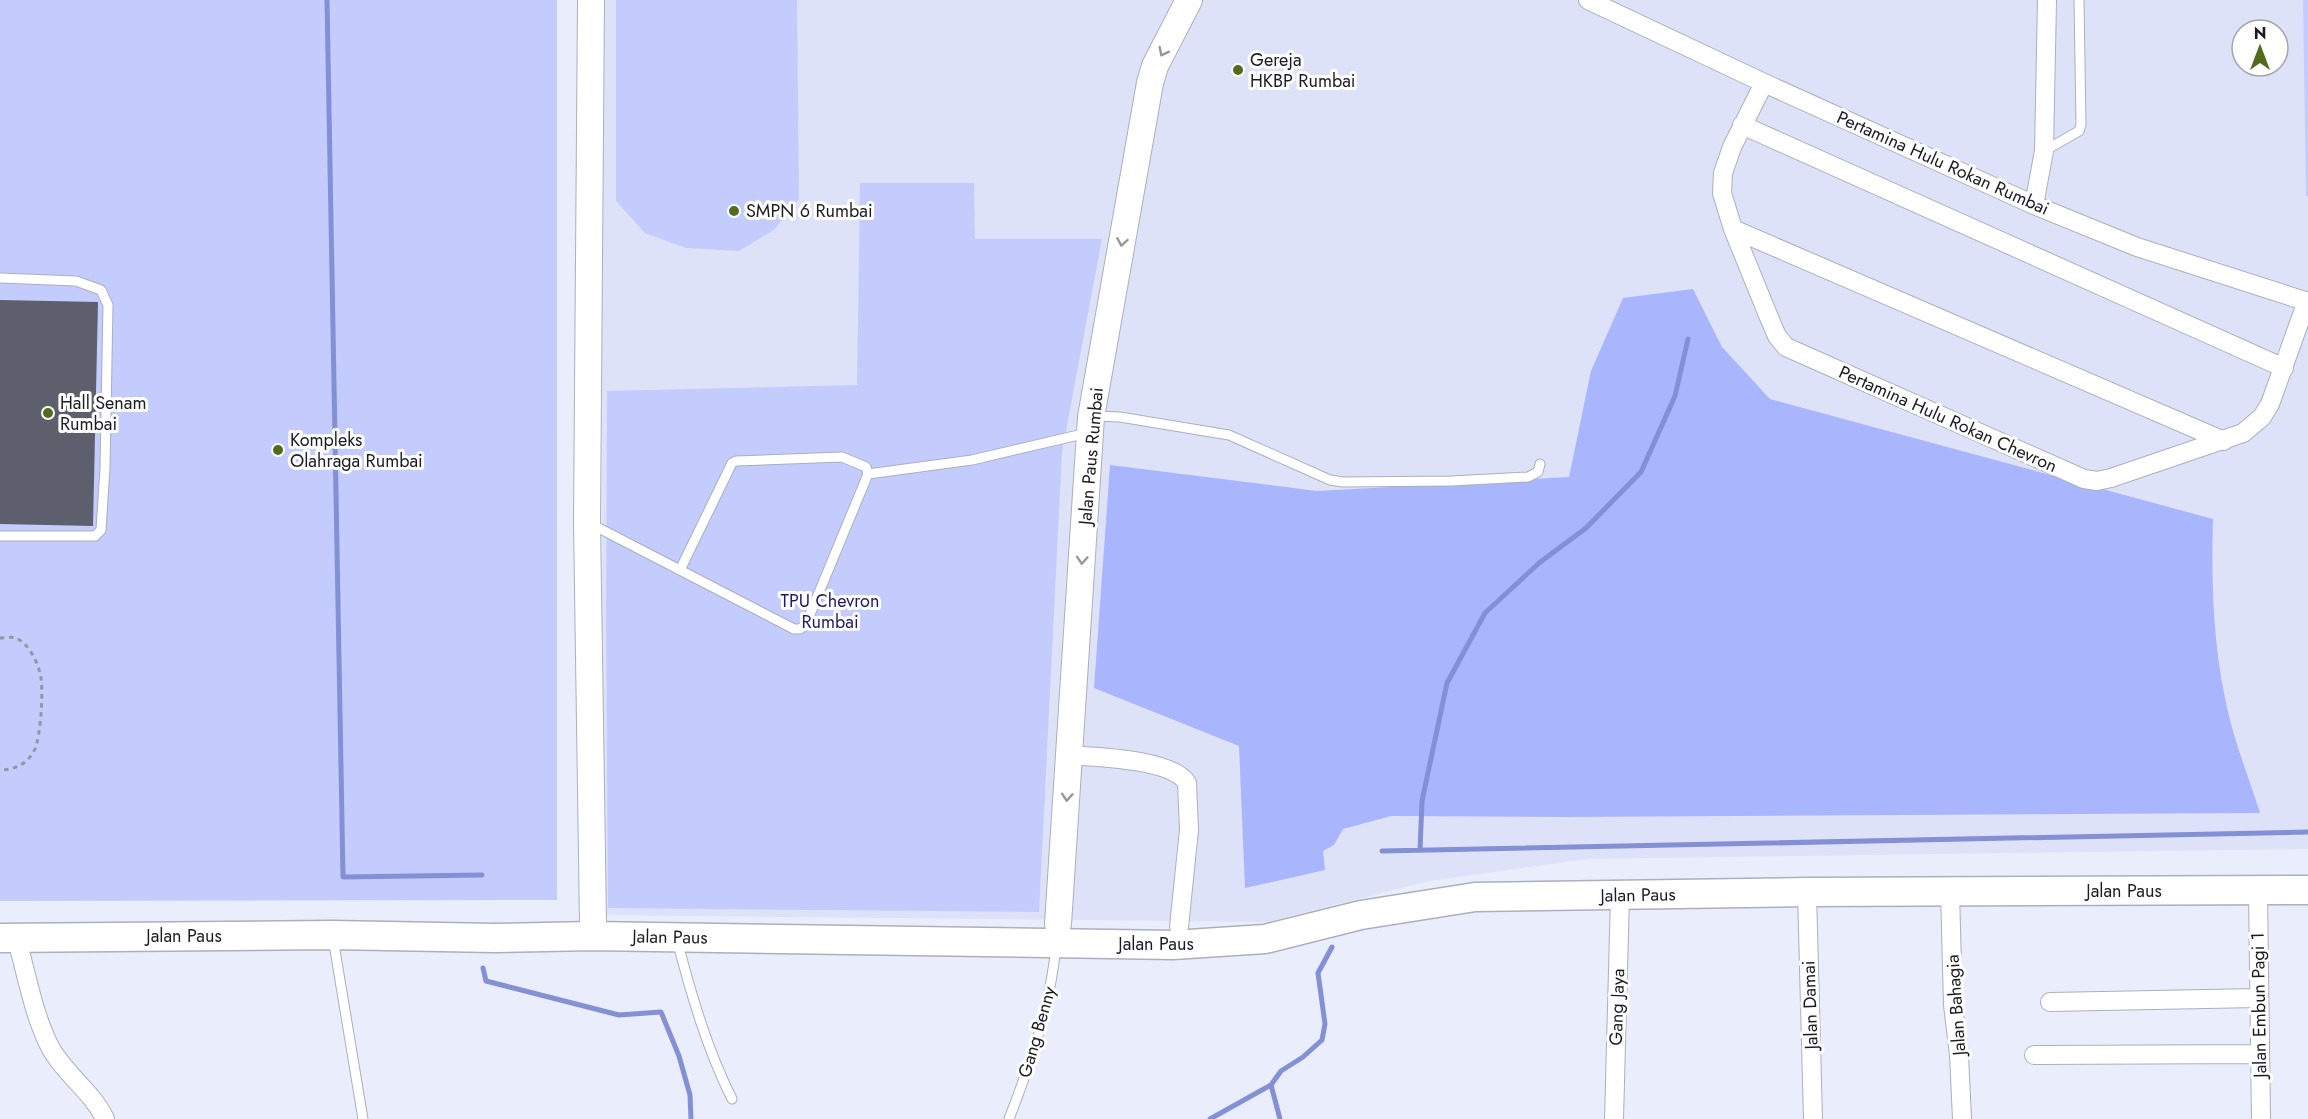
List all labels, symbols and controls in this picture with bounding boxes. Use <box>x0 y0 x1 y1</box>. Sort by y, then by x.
north arrow <box>2230 18 2290 78</box>
text: N <box>2254 22 2266 45</box>
one-way arrow <box>1158 46 1170 57</box>
place label: Gereja HKBP Rumbai <box>1250 47 1356 94</box>
marker: Gereja HKBP Rumbai <box>1231 63 1245 77</box>
street label: Pertamina Hulu Rokan Rumbai <box>1833 104 2053 222</box>
place label: SMPN 6 Rumbai <box>746 198 873 224</box>
marker: SMPN 6 Rumbai <box>727 204 741 218</box>
one-way arrow <box>1116 237 1129 247</box>
street label: Pertamina Hulu Rokan Chevron <box>1835 359 2061 479</box>
street label: Jalan Paus Rumbai <box>1072 386 1110 528</box>
place label: Hall Senam Rumbai <box>60 390 147 437</box>
marker: Hall Senam Rumbai <box>41 406 55 420</box>
place label: Kompleks Olahraga Rumbai <box>290 427 423 474</box>
marker: Kompleks Olahraga Rumbai <box>271 443 285 457</box>
one-way arrow <box>1076 556 1089 565</box>
park label: TPU Chevron Rumbai <box>781 588 879 635</box>
one-way arrow <box>1061 792 1074 801</box>
street label: Jalan Paus <box>2084 878 2162 904</box>
street label: Jalan Paus <box>1598 881 1676 909</box>
street label: Jalan Paus <box>144 923 222 949</box>
street label: Jalan Paus <box>630 923 708 951</box>
street label: Jalan Paus <box>1116 931 1194 957</box>
street label: Jalan Embun Pagi 1 <box>2245 932 2273 1080</box>
street label: Jalan Bahagia <box>1940 954 1973 1058</box>
street label: Jalan Damai <box>1795 960 1825 1052</box>
street label: Gang Jaya <box>1603 968 1631 1046</box>
street label: Gang Benny <box>1012 983 1062 1081</box>

